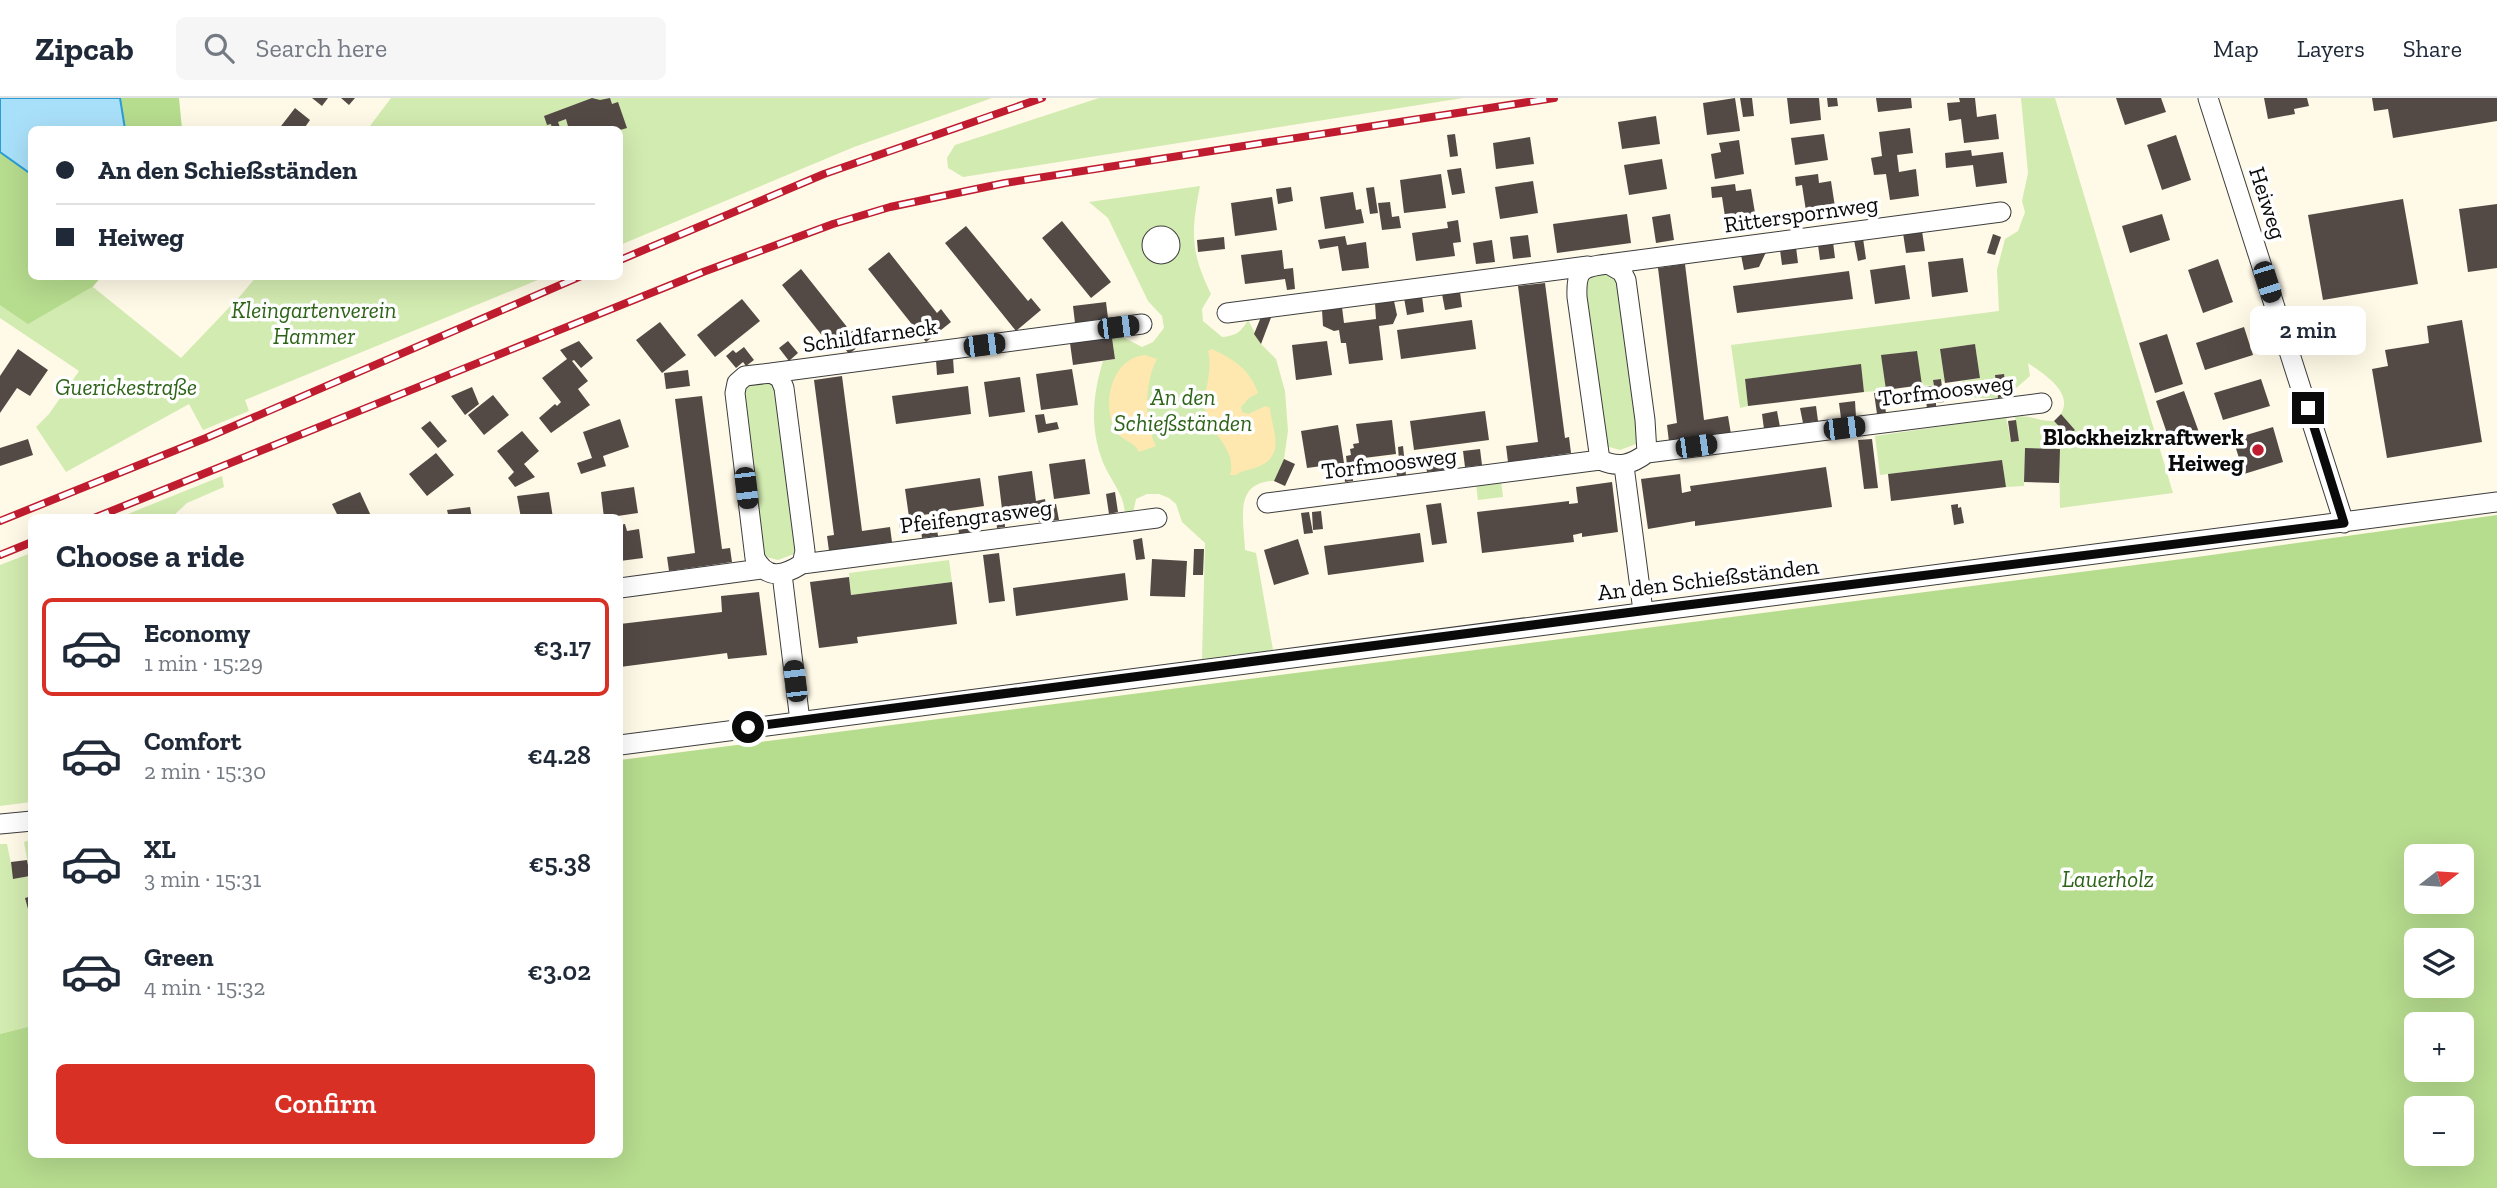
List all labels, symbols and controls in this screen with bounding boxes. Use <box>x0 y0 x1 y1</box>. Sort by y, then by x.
search box <box>176 17 666 80</box>
text: Zipcab <box>35 29 134 68</box>
icon: search <box>200 29 238 67</box>
text: Search here <box>256 32 387 64</box>
text: Map <box>2213 34 2259 63</box>
text: Layers <box>2297 34 2365 63</box>
text: Share <box>2403 34 2462 63</box>
text: An den Schießständen <box>98 154 357 186</box>
street label: Heiweg <box>2243 163 2293 243</box>
street label: Ritterspornweg <box>1722 189 1881 239</box>
text: Heiweg <box>98 221 184 253</box>
car <box>2251 259 2284 305</box>
park label: Kleingartenverein Hammer <box>231 296 397 350</box>
callout: 2 min <box>2250 306 2366 356</box>
street label: Schildfarneck <box>801 312 939 358</box>
car <box>1096 314 1141 340</box>
text: 2 min <box>2279 316 2337 344</box>
car <box>962 332 1007 358</box>
street label: Torfmoosweg <box>1877 368 2016 412</box>
park label: Guerickestraße <box>55 373 197 401</box>
park label: An den Schießständen <box>1114 383 1252 437</box>
route end <box>2292 392 2324 424</box>
car <box>1822 415 1867 441</box>
place label: Blockheizkraftwerk Heiweg <box>2043 423 2244 477</box>
car <box>1674 433 1719 459</box>
street label: Torfmoosweg <box>1320 441 1459 485</box>
marker: Blockheizkraftwerk Heiweg <box>2250 442 2266 458</box>
car <box>734 466 759 510</box>
street label: Pfeifengrasweg <box>898 493 1054 539</box>
text: Choose a ride <box>56 537 244 575</box>
street label: An den Schießständen <box>1596 552 1820 606</box>
icon: car <box>60 616 123 679</box>
text: Economy <box>144 617 250 649</box>
text: €3.17 <box>534 631 591 663</box>
text: 1 min · 15:29 <box>144 649 263 677</box>
car <box>783 659 808 703</box>
route start <box>732 711 764 743</box>
icon: car <box>60 724 123 787</box>
text: Comfort <box>144 725 241 757</box>
text: €4.28 <box>527 739 591 771</box>
text: 2 min · 15:30 <box>144 757 266 785</box>
icon: car <box>60 832 123 895</box>
text: XL <box>144 833 176 865</box>
north arrow <box>2404 844 2474 914</box>
map controls <box>2404 844 2474 1166</box>
text: €5.38 <box>529 847 591 879</box>
text: 3 min · 15:31 <box>144 865 261 893</box>
park label: Lauerholz <box>2062 865 2154 893</box>
button: layers <box>2404 928 2474 998</box>
icon: car <box>60 940 123 1003</box>
text: Green <box>144 941 214 973</box>
text: €3.02 <box>528 955 591 987</box>
text: 4 min · 15:32 <box>144 973 265 1001</box>
button: + <box>2404 1012 2474 1082</box>
button: Confirm <box>56 1064 595 1144</box>
button: − <box>2404 1096 2474 1166</box>

